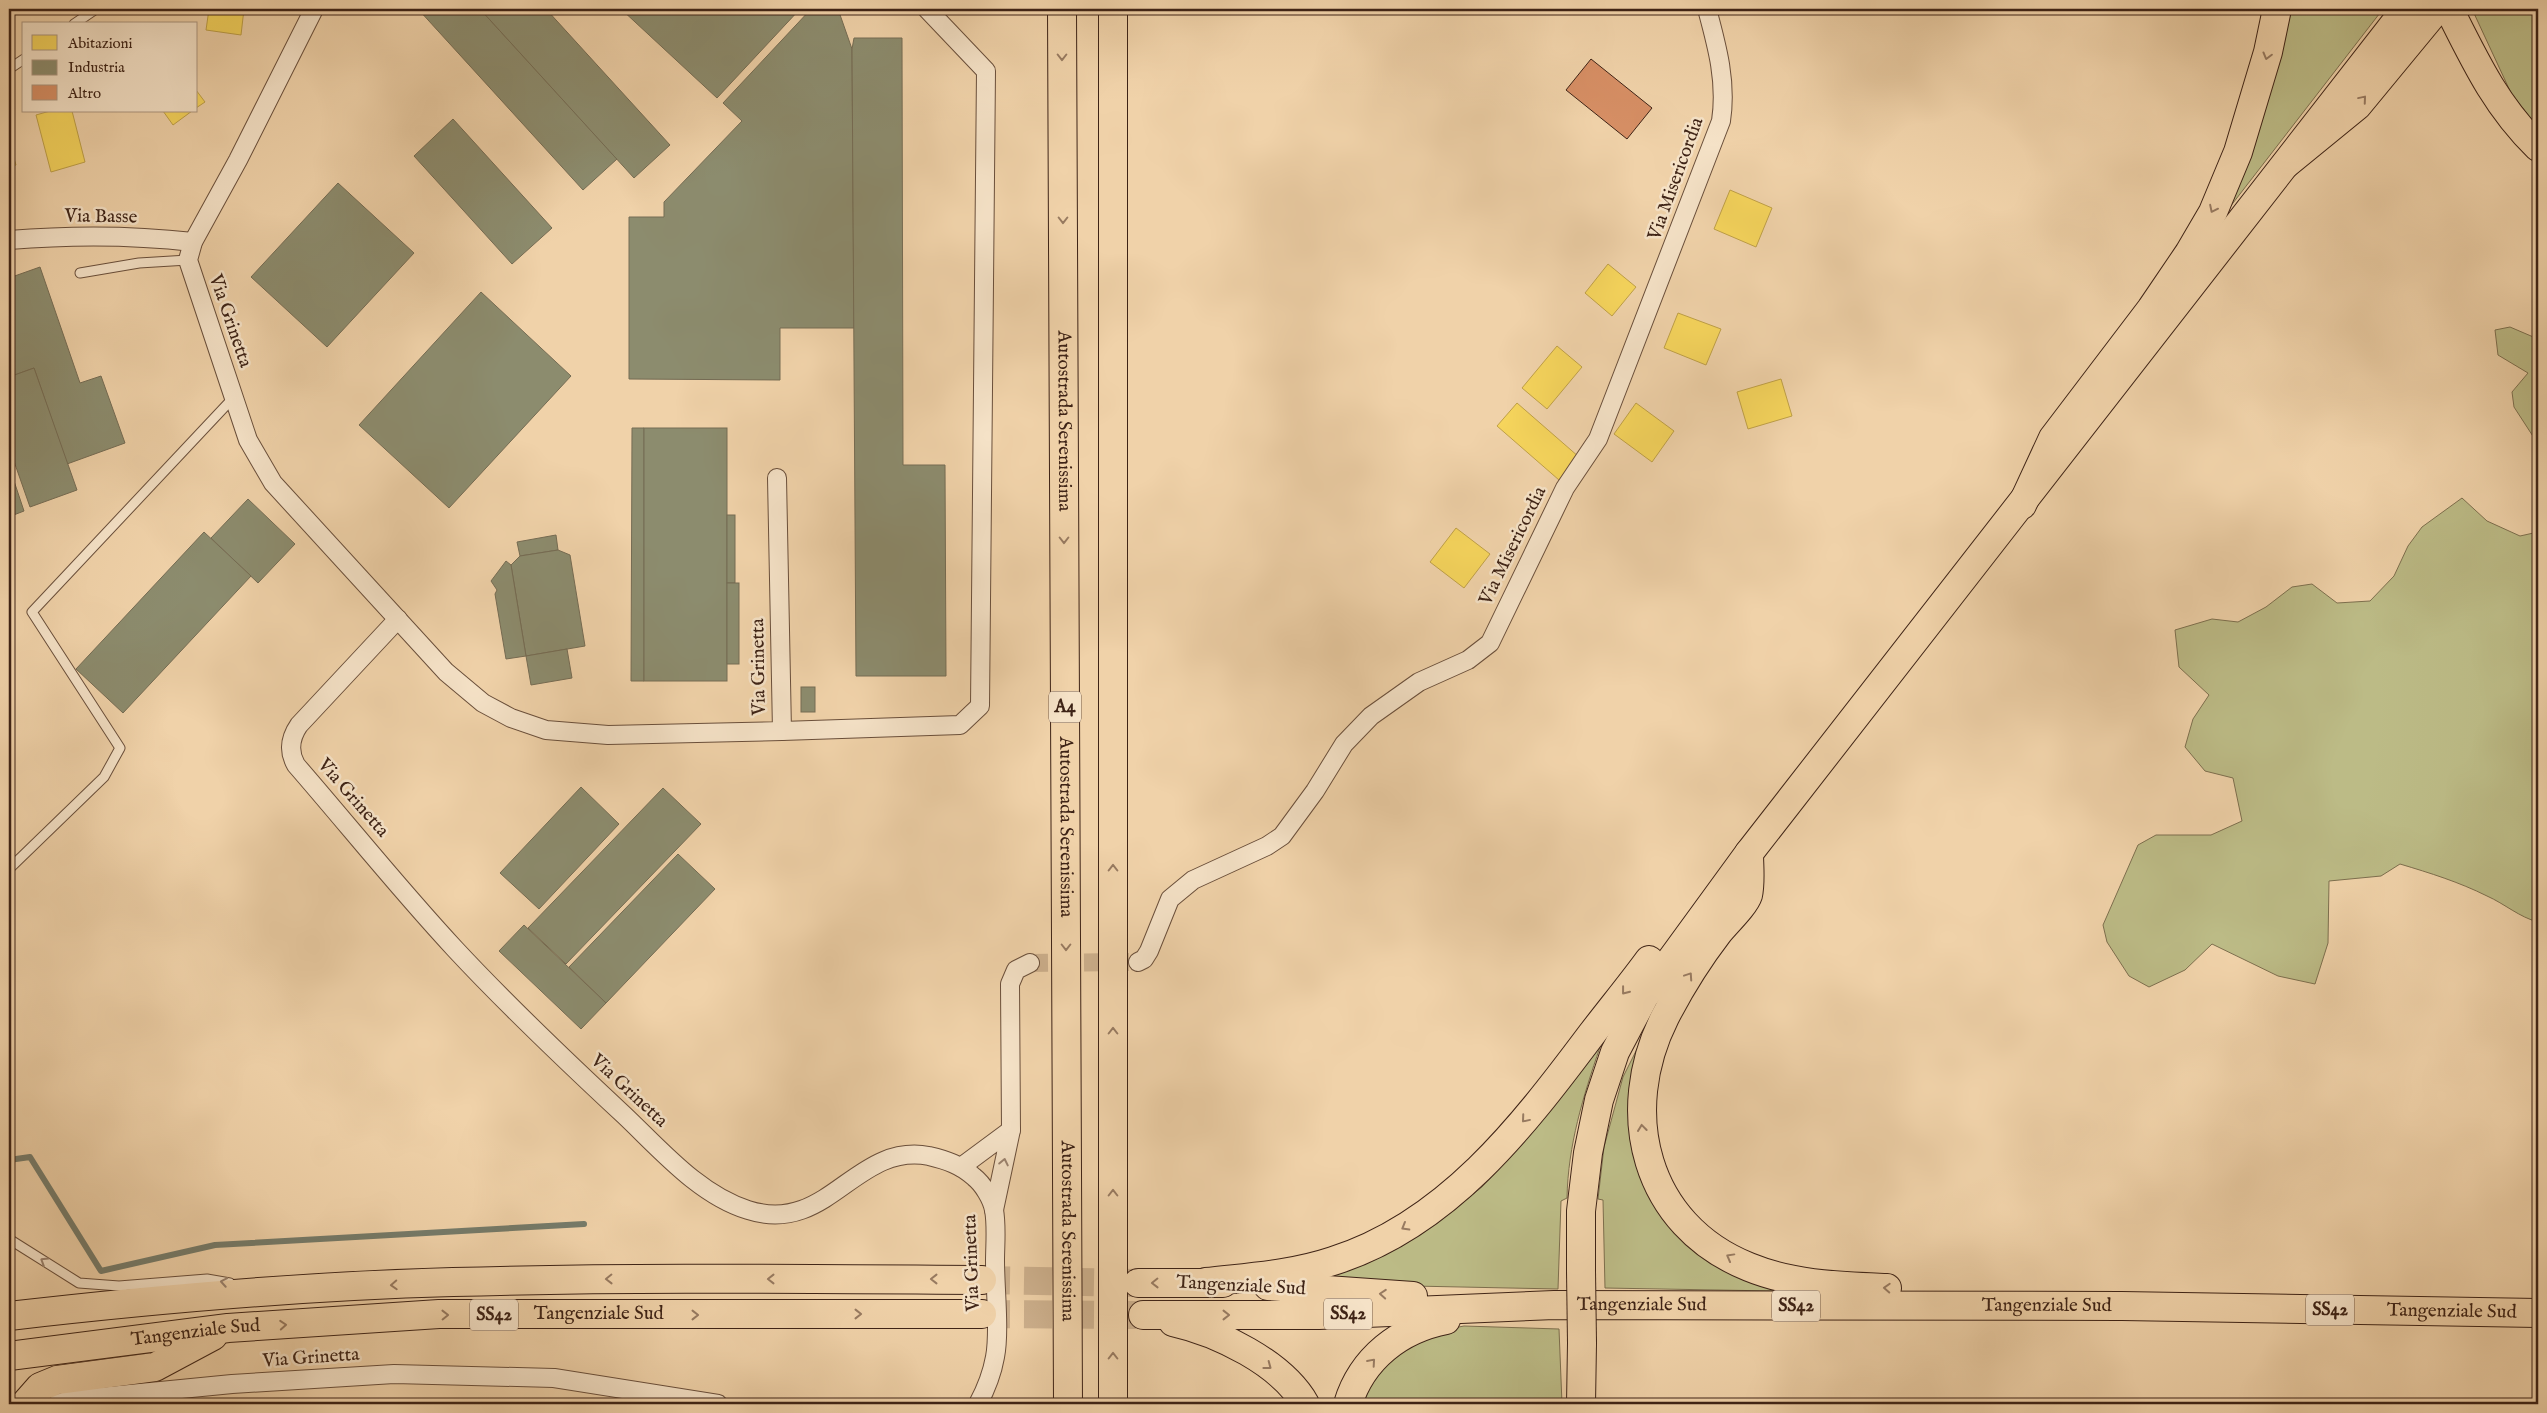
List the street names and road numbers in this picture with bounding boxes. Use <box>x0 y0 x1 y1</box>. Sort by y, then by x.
street label: Via Misericordia <box>1642 114 1710 245</box>
street label: Via Basse <box>63 204 138 230</box>
street label: Via Grinetta <box>203 270 257 372</box>
street label: Autostrada Serenissima <box>1051 329 1076 512</box>
street label: Via Misericordia <box>1474 482 1552 610</box>
street label: Via Grinetta <box>746 617 772 717</box>
road number: A4 <box>1049 692 1081 722</box>
street label: Autostrada Serenissima <box>1053 735 1078 918</box>
street label: Via Grinetta <box>311 753 394 843</box>
street label: Via Grinetta <box>585 1048 673 1133</box>
street label: Autostrada Serenissima <box>1055 1139 1080 1322</box>
street label: Via Grinetta <box>958 1213 986 1313</box>
street label: Tangenziale Sud <box>1176 1271 1307 1301</box>
road number: SS42 <box>1772 1290 1820 1322</box>
street label: Tangenziale Sud <box>1577 1293 1708 1317</box>
street label: Tangenziale Sud <box>1982 1294 2113 1318</box>
road number: SS42 <box>2306 1294 2354 1326</box>
road number: SS42 <box>1324 1298 1372 1330</box>
street label: Tangenziale Sud <box>2387 1298 2518 1325</box>
road number: SS42 <box>470 1300 518 1330</box>
street label: Tangenziale Sud <box>534 1302 665 1326</box>
street label: Tangenziale Sud <box>130 1314 262 1352</box>
street label: Via Grinetta <box>261 1343 361 1373</box>

